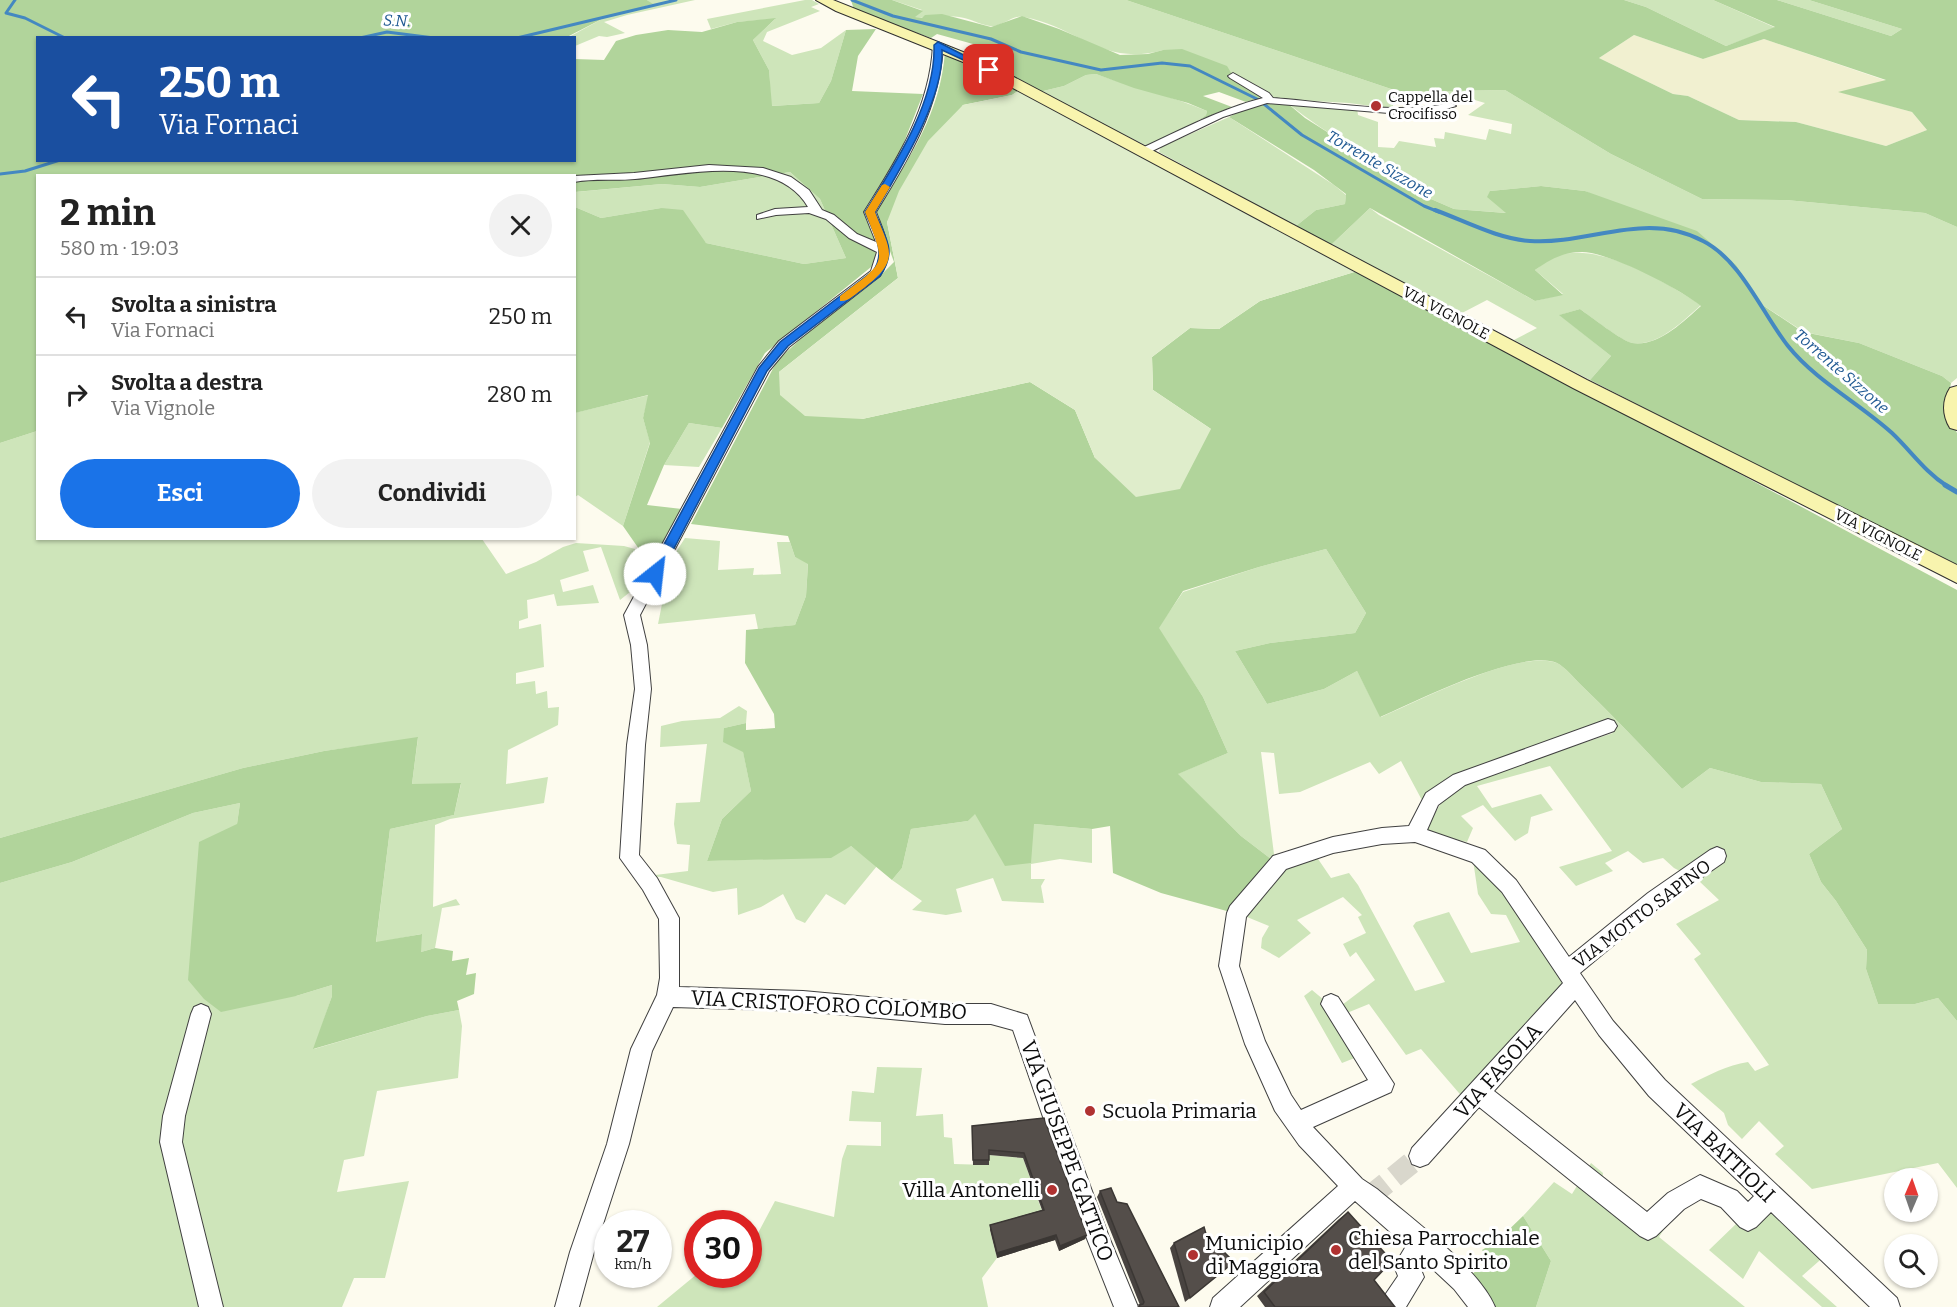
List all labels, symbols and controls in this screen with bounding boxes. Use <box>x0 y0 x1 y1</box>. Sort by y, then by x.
water label: S.N. <box>383 11 411 30</box>
pin <box>963 44 1014 95</box>
icon: arrive <box>972 53 1005 86</box>
text: 250 m <box>159 58 280 108</box>
icon: left <box>60 60 138 138</box>
place label: Cappella del Crocifisso <box>1388 88 1473 123</box>
marker: Cappella del Crocifisso <box>1369 99 1383 113</box>
text: Via Fornaci <box>159 109 299 141</box>
water label: Torrente Sizzone <box>1323 126 1436 202</box>
text: 2 min <box>60 191 156 235</box>
button: close <box>489 194 552 257</box>
text: 580 m · 19:03 <box>60 236 179 260</box>
street label: VIA VIGNOLE <box>1400 283 1492 343</box>
text: Svolta a sinistra <box>111 291 277 318</box>
icon: left <box>60 300 93 333</box>
text: 250 m <box>489 303 552 330</box>
text: Via Fornaci <box>111 318 215 342</box>
water label: Torrente Sizzone <box>1790 325 1893 418</box>
text: Svolta a destra <box>111 369 263 396</box>
icon: right <box>60 378 93 411</box>
text: 280 m <box>487 381 552 408</box>
text: Via Vignole <box>111 396 215 420</box>
button: Esci <box>60 459 300 528</box>
button: Condividi <box>312 459 552 528</box>
street label: VIA VIGNOLE <box>1831 505 1925 565</box>
position arrow <box>623 542 687 606</box>
street label: VIA MOTTO SAPINO <box>1569 855 1715 973</box>
street label: VIA CRISTOFORO COLOMBO <box>690 985 968 1025</box>
street label: VIA FASOLA <box>1449 1018 1548 1124</box>
street label: VIA GIUSEPPE GATTICO <box>1015 1037 1119 1265</box>
place label: Scuola Primaria <box>1102 1098 1257 1124</box>
street label: VIA BATTIOLI <box>1668 1098 1780 1208</box>
marker: Scuola Primaria <box>1083 1104 1097 1118</box>
north arrow <box>1884 1168 1938 1222</box>
map controls <box>1884 1168 1938 1288</box>
place label: Villa Antonelli <box>902 1177 1040 1203</box>
marker: Villa Antonelli <box>1045 1183 1059 1197</box>
speed limit sign: 30 <box>684 1210 762 1288</box>
text: 27 <box>617 1224 649 1260</box>
place label: Chiesa Parrocchiale del Santo Spirito <box>1348 1225 1540 1275</box>
place label: Municipio di Maggiora <box>1205 1230 1320 1280</box>
button: search <box>1884 1234 1938 1288</box>
marker: Chiesa Parrocchiale del Santo Spirito <box>1329 1243 1343 1257</box>
marker: Municipio di Maggiora <box>1186 1248 1200 1262</box>
text: km/h <box>614 1255 652 1273</box>

